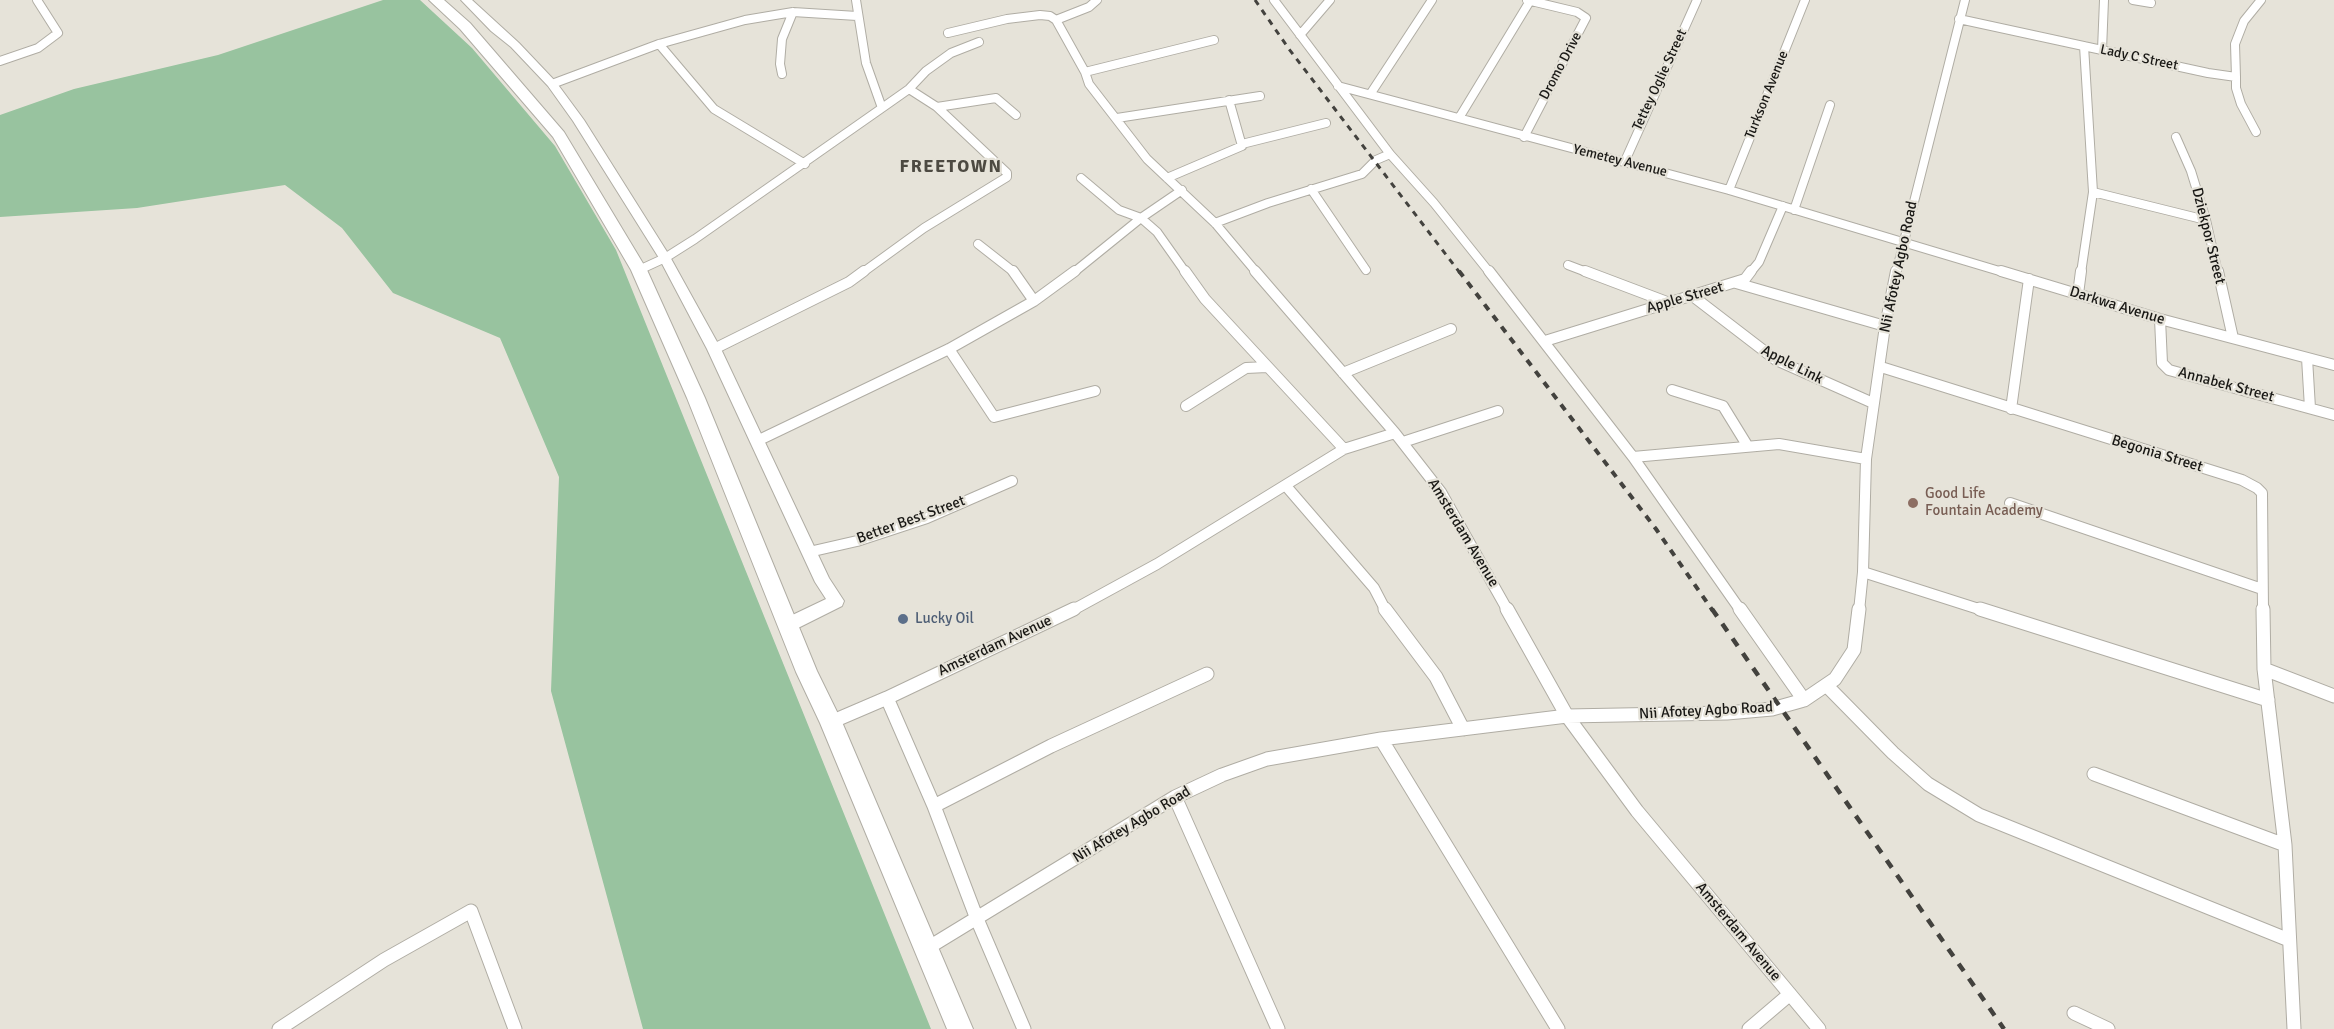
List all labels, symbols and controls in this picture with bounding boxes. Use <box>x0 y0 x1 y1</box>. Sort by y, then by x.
street label: Tettey Oglie Street <box>1629 27 1691 133</box>
street label: Dromo Drive <box>1536 29 1586 103</box>
street label: Lady C Street <box>2098 42 2180 74</box>
street label: Turkson Avenue <box>1742 49 1792 141</box>
street label: Yemetey Avenue <box>1571 141 1669 181</box>
district label: FREETOWN <box>900 156 1002 178</box>
street label: Dziekpor Street <box>2187 186 2229 286</box>
street label: Nii Afotey Agbo Road <box>1876 200 1922 334</box>
street label: Apple Street <box>1644 278 1726 318</box>
street label: Darkwa Avenue <box>2067 283 2167 329</box>
street label: Apple Link <box>1758 342 1826 388</box>
street label: Annabek Street <box>2176 364 2276 406</box>
street label: Begonia Street <box>2109 432 2205 476</box>
street label: Amsterdam Avenue <box>1424 475 1502 591</box>
place label: Good Life Fountain Academy <box>1925 485 2043 520</box>
street label: Better Best Street <box>854 492 968 548</box>
marker: Good Life Fountain Academy <box>1906 496 1920 510</box>
place label: Lucky Oil <box>915 610 974 628</box>
marker: Lucky Oil <box>896 612 910 626</box>
street label: Amsterdam Avenue <box>935 612 1055 680</box>
street label: Nii Afotey Agbo Road <box>1639 699 1773 723</box>
street label: Nii Afotey Agbo Road <box>1070 783 1194 867</box>
street label: Amsterdam Avenue <box>1691 879 1785 985</box>

